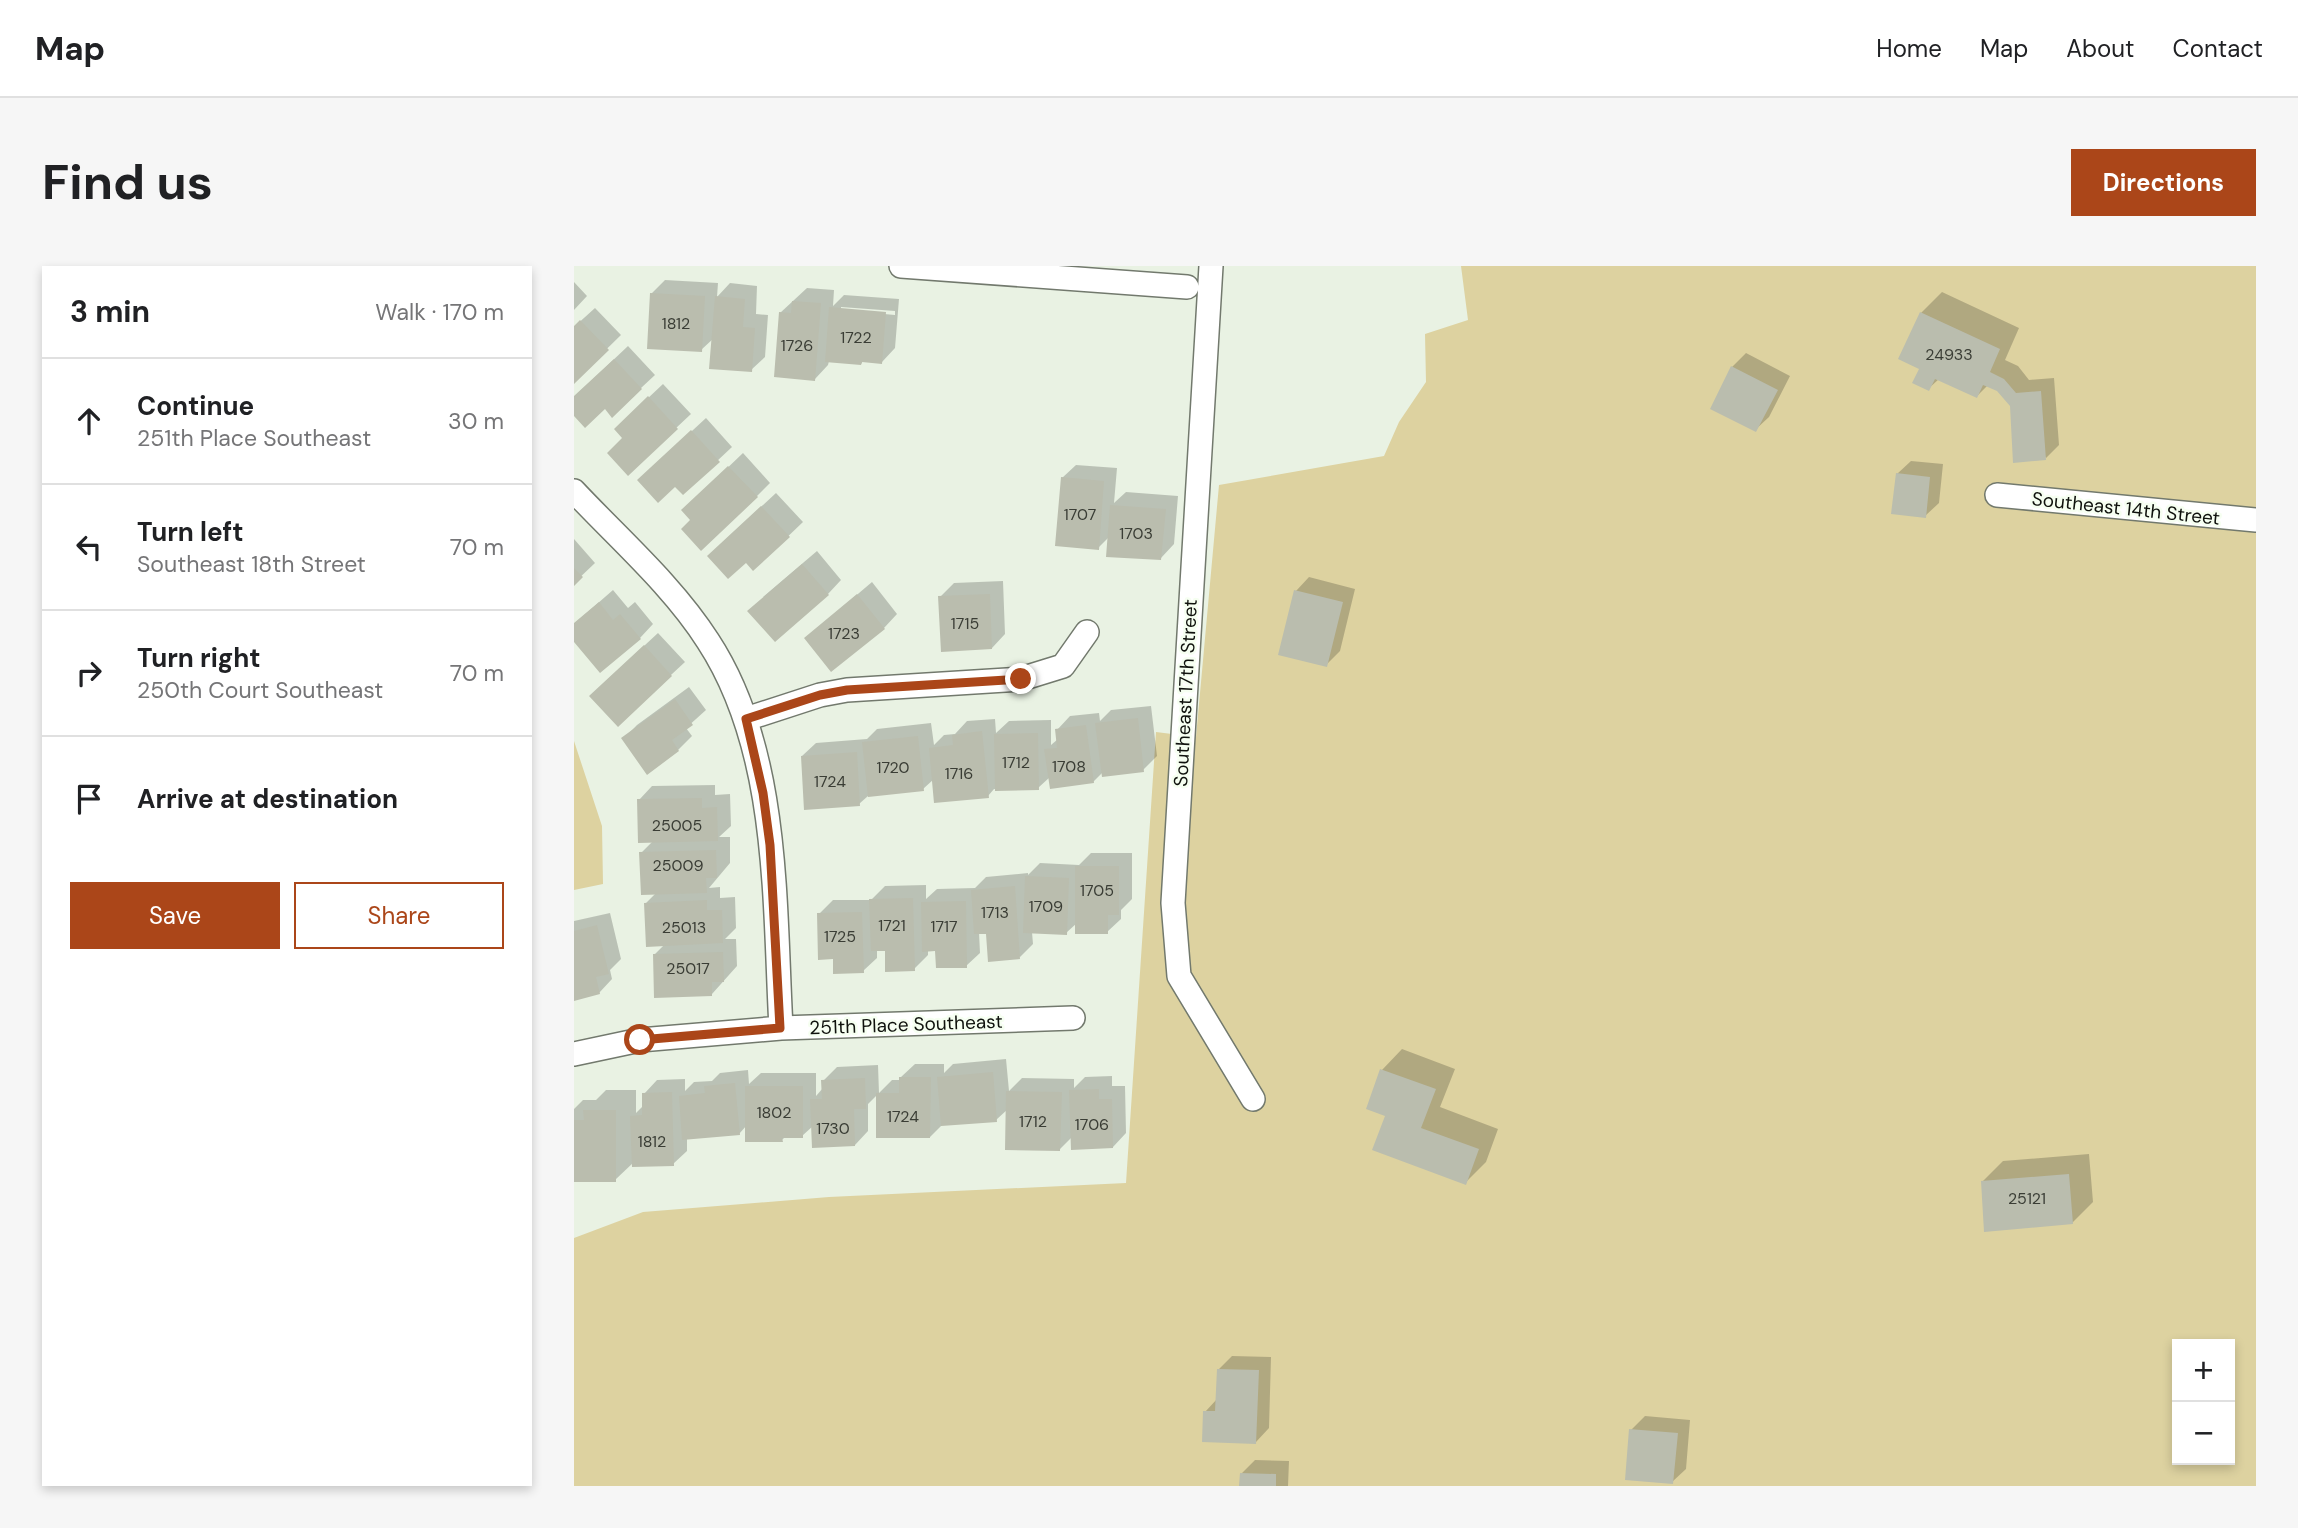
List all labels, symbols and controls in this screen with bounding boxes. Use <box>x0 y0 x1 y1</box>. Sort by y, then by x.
text: Map <box>35 27 105 70</box>
text: Home <box>1876 33 1942 64</box>
text: Map <box>1980 33 2028 64</box>
text: About <box>2066 33 2135 64</box>
text: Contact <box>2173 33 2263 64</box>
button: Directions <box>2071 149 2256 216</box>
text: Find us <box>42 150 213 214</box>
text: 3 min <box>70 292 150 331</box>
text: Walk · 170 m <box>375 297 504 327</box>
house number: 1812 <box>662 313 690 334</box>
house number: 1722 <box>840 327 872 348</box>
house number: 1726 <box>781 335 813 356</box>
house number: 24933 <box>1925 344 1973 365</box>
text: Continue <box>137 389 254 423</box>
icon: ahead <box>70 402 108 440</box>
text: 30 m <box>448 406 504 436</box>
text: 251th Place Southeast <box>137 423 371 453</box>
street label: Southeast 14th Street <box>2031 486 2221 531</box>
house number: 1707 <box>1064 504 1096 525</box>
text: Turn left <box>137 515 244 549</box>
house number: 1703 <box>1119 523 1153 544</box>
icon: left <box>70 528 108 566</box>
text: 70 m <box>450 532 504 562</box>
text: Southeast 18th Street <box>137 549 366 579</box>
street label: Southeast 17th Street <box>1168 599 1203 787</box>
house number: 1715 <box>951 613 979 634</box>
house number: 1723 <box>828 623 860 644</box>
text: Turn right <box>137 641 261 675</box>
icon: right <box>70 654 108 692</box>
text: 70 m <box>450 658 504 688</box>
route end <box>1005 663 1036 694</box>
text: 250th Court Southeast <box>137 675 383 705</box>
house number: 1712 <box>1002 752 1030 773</box>
house number: 1708 <box>1052 756 1086 777</box>
house number: 1720 <box>876 757 910 778</box>
house number: 1716 <box>945 763 973 784</box>
house number: 1724 <box>814 771 846 792</box>
icon: arrive <box>70 780 108 818</box>
text: Arrive at destination <box>137 782 398 816</box>
house number: 25005 <box>652 815 702 836</box>
house number: 25009 <box>653 855 703 876</box>
house number: 1705 <box>1080 880 1114 901</box>
button: Save <box>70 882 280 949</box>
button: Share <box>294 882 504 949</box>
house number: 1709 <box>1029 896 1063 917</box>
house number: 1713 <box>981 902 1009 923</box>
house number: 1721 <box>878 915 906 936</box>
house number: 1717 <box>930 916 958 937</box>
house number: 25013 <box>662 917 706 938</box>
house number: 1725 <box>824 926 856 947</box>
house number: 25017 <box>666 958 710 979</box>
street label: 251th Place Southeast <box>809 1009 1003 1040</box>
route start <box>624 1024 655 1055</box>
house number: 1802 <box>757 1102 791 1123</box>
house number: 1724 <box>887 1106 919 1127</box>
house number: 1712 <box>1019 1111 1047 1132</box>
house number: 1706 <box>1075 1114 1109 1135</box>
house number: 1730 <box>816 1118 850 1139</box>
house number: 1812 <box>638 1131 666 1152</box>
house number: 25121 <box>2008 1188 2046 1209</box>
map controls <box>2172 1339 2235 1465</box>
button: + <box>2172 1339 2235 1402</box>
button: − <box>2172 1402 2235 1465</box>

